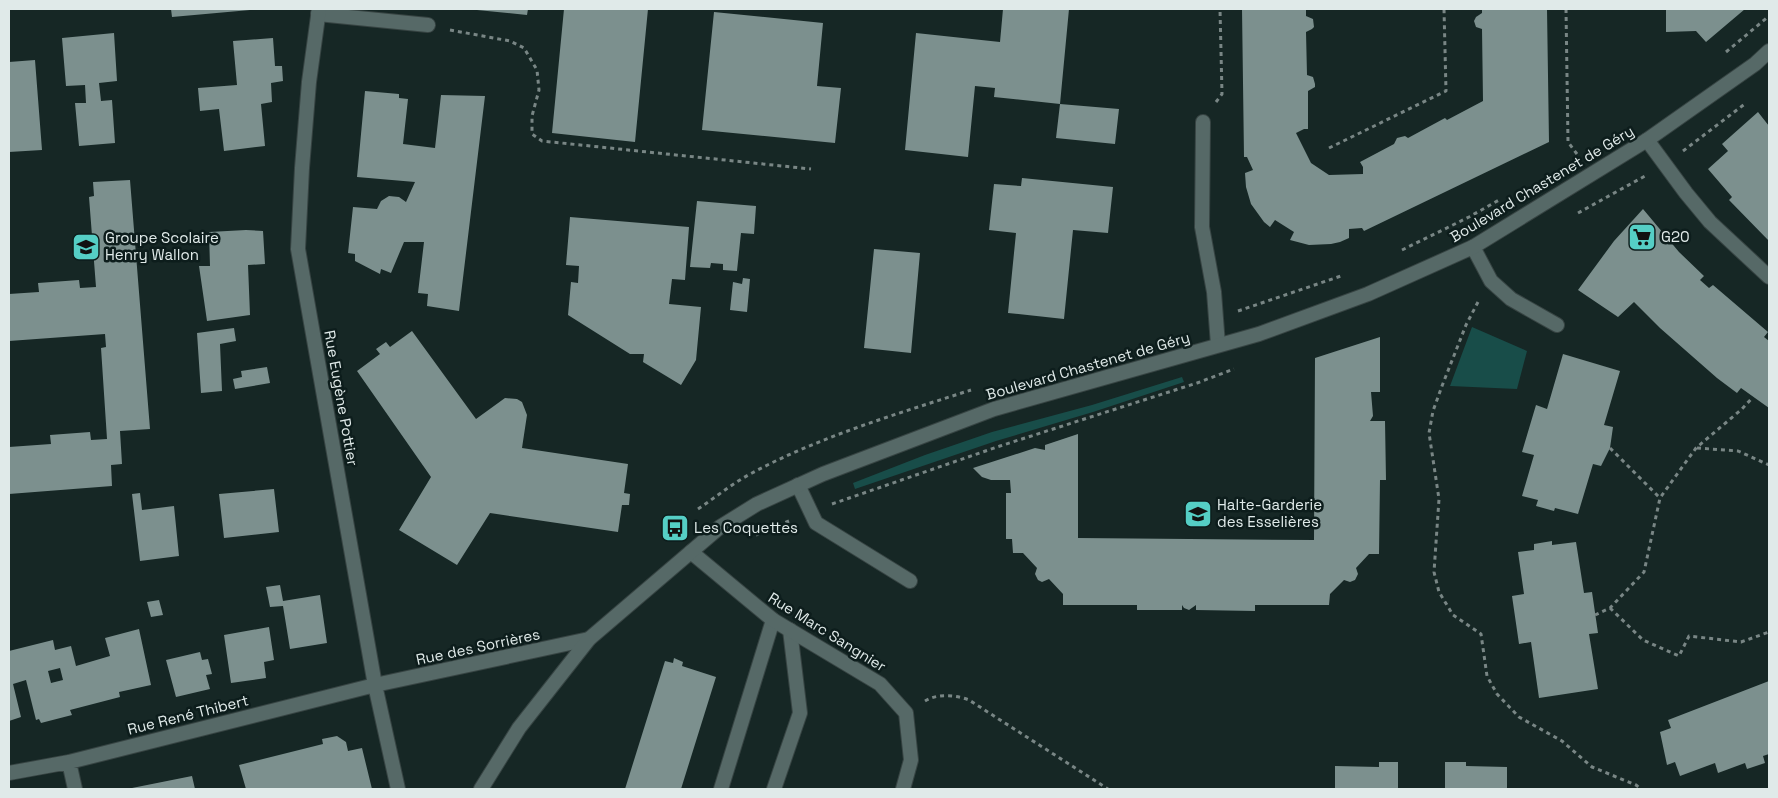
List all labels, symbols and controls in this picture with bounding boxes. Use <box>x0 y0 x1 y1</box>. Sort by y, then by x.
street label: Boulevard Chastenet de Géry <box>1446 121 1637 246</box>
supermarket icon: G20 <box>1627 222 1657 252</box>
place label: G20 <box>1661 227 1690 246</box>
place label: Groupe Scolaire Henry Wallon <box>105 228 219 264</box>
school or university icon: Groupe Scolaire Henry Wallon <box>71 232 101 262</box>
street label: Boulevard Chastenet de Géry <box>984 327 1192 404</box>
street label: Rue Eugène Pottier <box>320 329 363 468</box>
place label: Halte-Garderie des Esselières <box>1217 495 1322 531</box>
school or university icon: Halte-Garderie des Esselières <box>1183 499 1213 529</box>
bus stop icon: Les Coquettes <box>660 513 690 543</box>
place label: Les Coquettes <box>694 518 798 537</box>
street label: Rue Marc Sangnier <box>765 588 890 676</box>
street label: Rue des Sorrières <box>414 624 542 669</box>
street label: Rue René Thibert <box>125 690 250 739</box>

